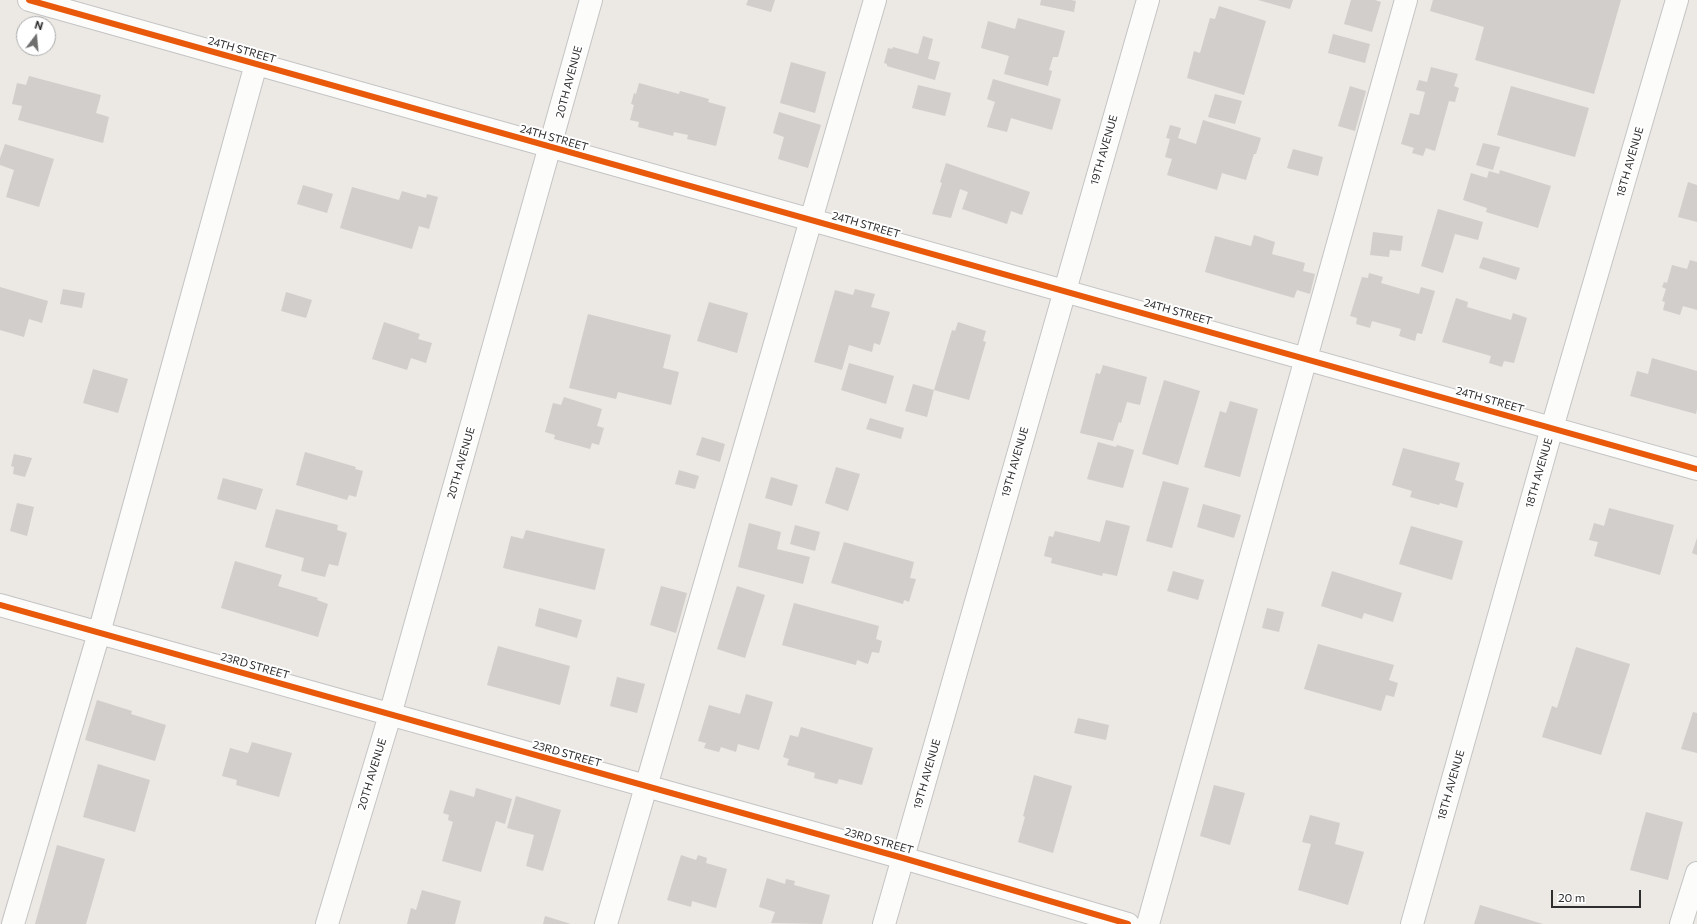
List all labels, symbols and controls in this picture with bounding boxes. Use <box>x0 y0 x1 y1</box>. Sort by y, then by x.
north arrow <box>16 16 56 56</box>
text: N <box>33 18 45 32</box>
street label: 24TH STREET <box>206 34 278 66</box>
street label: 20TH AVENUE <box>553 45 585 119</box>
street label: 19TH AVENUE <box>1088 113 1120 187</box>
street label: 24TH STREET <box>518 122 590 154</box>
street label: 18TH AVENUE <box>1614 125 1646 199</box>
street label: 24TH STREET <box>830 209 902 241</box>
street label: 24TH STREET <box>1142 296 1214 328</box>
street label: 24TH STREET <box>1454 384 1526 416</box>
street label: 19TH AVENUE <box>999 425 1031 499</box>
street label: 20TH AVENUE <box>444 426 478 500</box>
street label: 18TH AVENUE <box>1523 436 1555 510</box>
street label: 23RD STREET <box>219 650 291 682</box>
street label: 20TH AVENUE <box>355 737 389 811</box>
street label: 19TH AVENUE <box>911 737 943 811</box>
street label: 23RD STREET <box>531 738 603 770</box>
street label: 18TH AVENUE <box>1435 748 1467 822</box>
street label: 23RD STREET <box>843 825 915 857</box>
scale bar <box>1553 882 1643 908</box>
text: 20 m <box>1558 890 1585 904</box>

